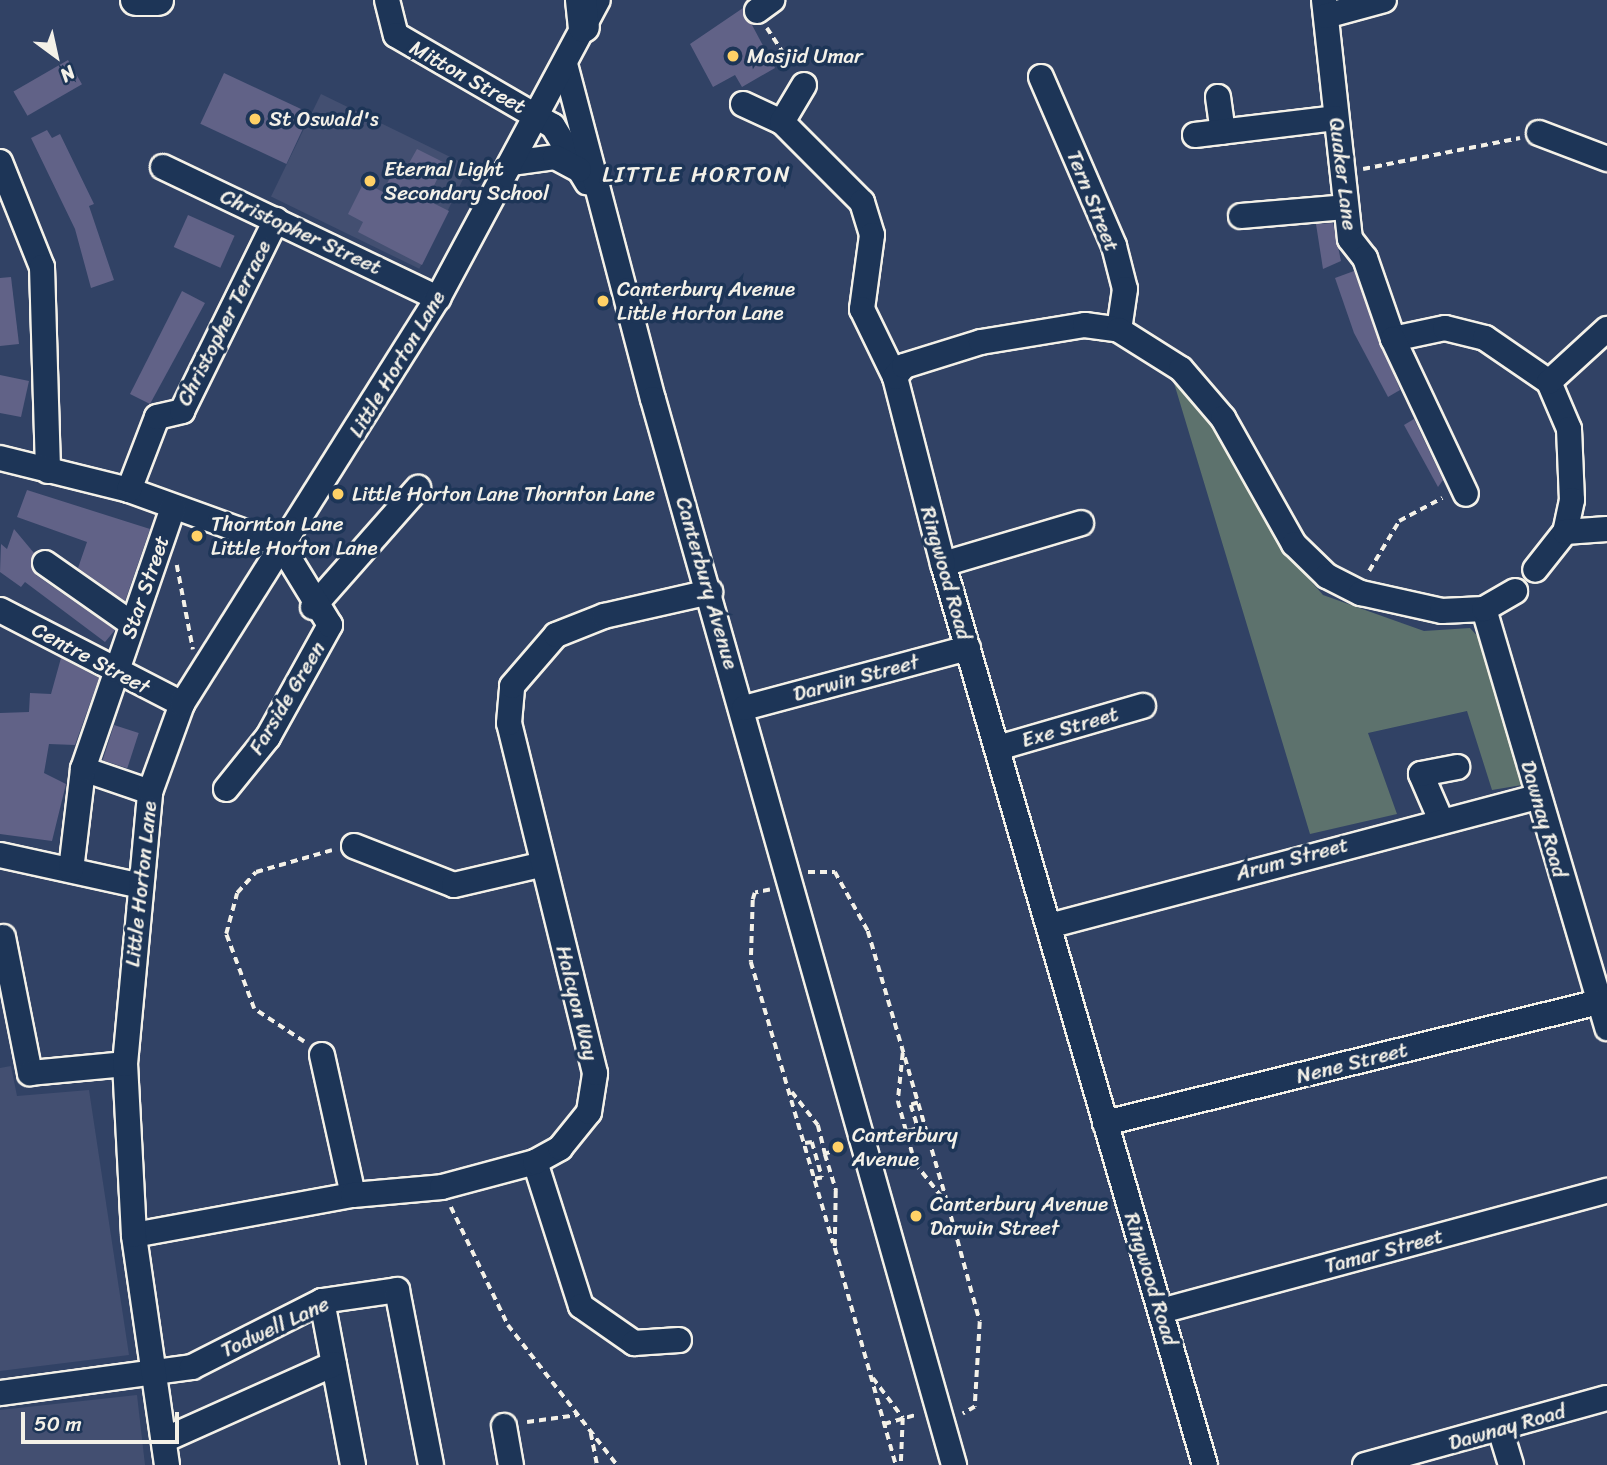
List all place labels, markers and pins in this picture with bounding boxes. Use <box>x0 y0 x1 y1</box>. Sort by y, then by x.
place label: Masjid Umar <box>747 43 863 69</box>
marker: Masjid Umar <box>725 48 741 64</box>
place label: St Oswald's <box>269 106 380 132</box>
marker: St Oswald's <box>247 111 263 127</box>
place label: Eternal Light Secondary School <box>384 156 549 206</box>
marker: Eternal Light Secondary School <box>362 173 378 189</box>
place label: Canterbury Avenue Little Horton Lane <box>617 276 795 326</box>
marker: Canterbury Avenue Little Horton Lane <box>595 293 611 309</box>
place label: Little Horton Lane Thornton Lane <box>352 481 658 507</box>
marker: Little Horton Lane Thornton Lane <box>330 486 346 502</box>
place label: Thornton Lane Little Horton Lane <box>211 511 379 561</box>
marker: Thornton Lane Little Horton Lane <box>189 528 205 544</box>
place label: Canterbury Avenue <box>852 1122 958 1172</box>
marker: Canterbury Avenue <box>830 1139 846 1155</box>
place label: Canterbury Avenue Darwin Street <box>930 1191 1108 1241</box>
marker: Canterbury Avenue Darwin Street <box>908 1208 924 1224</box>

